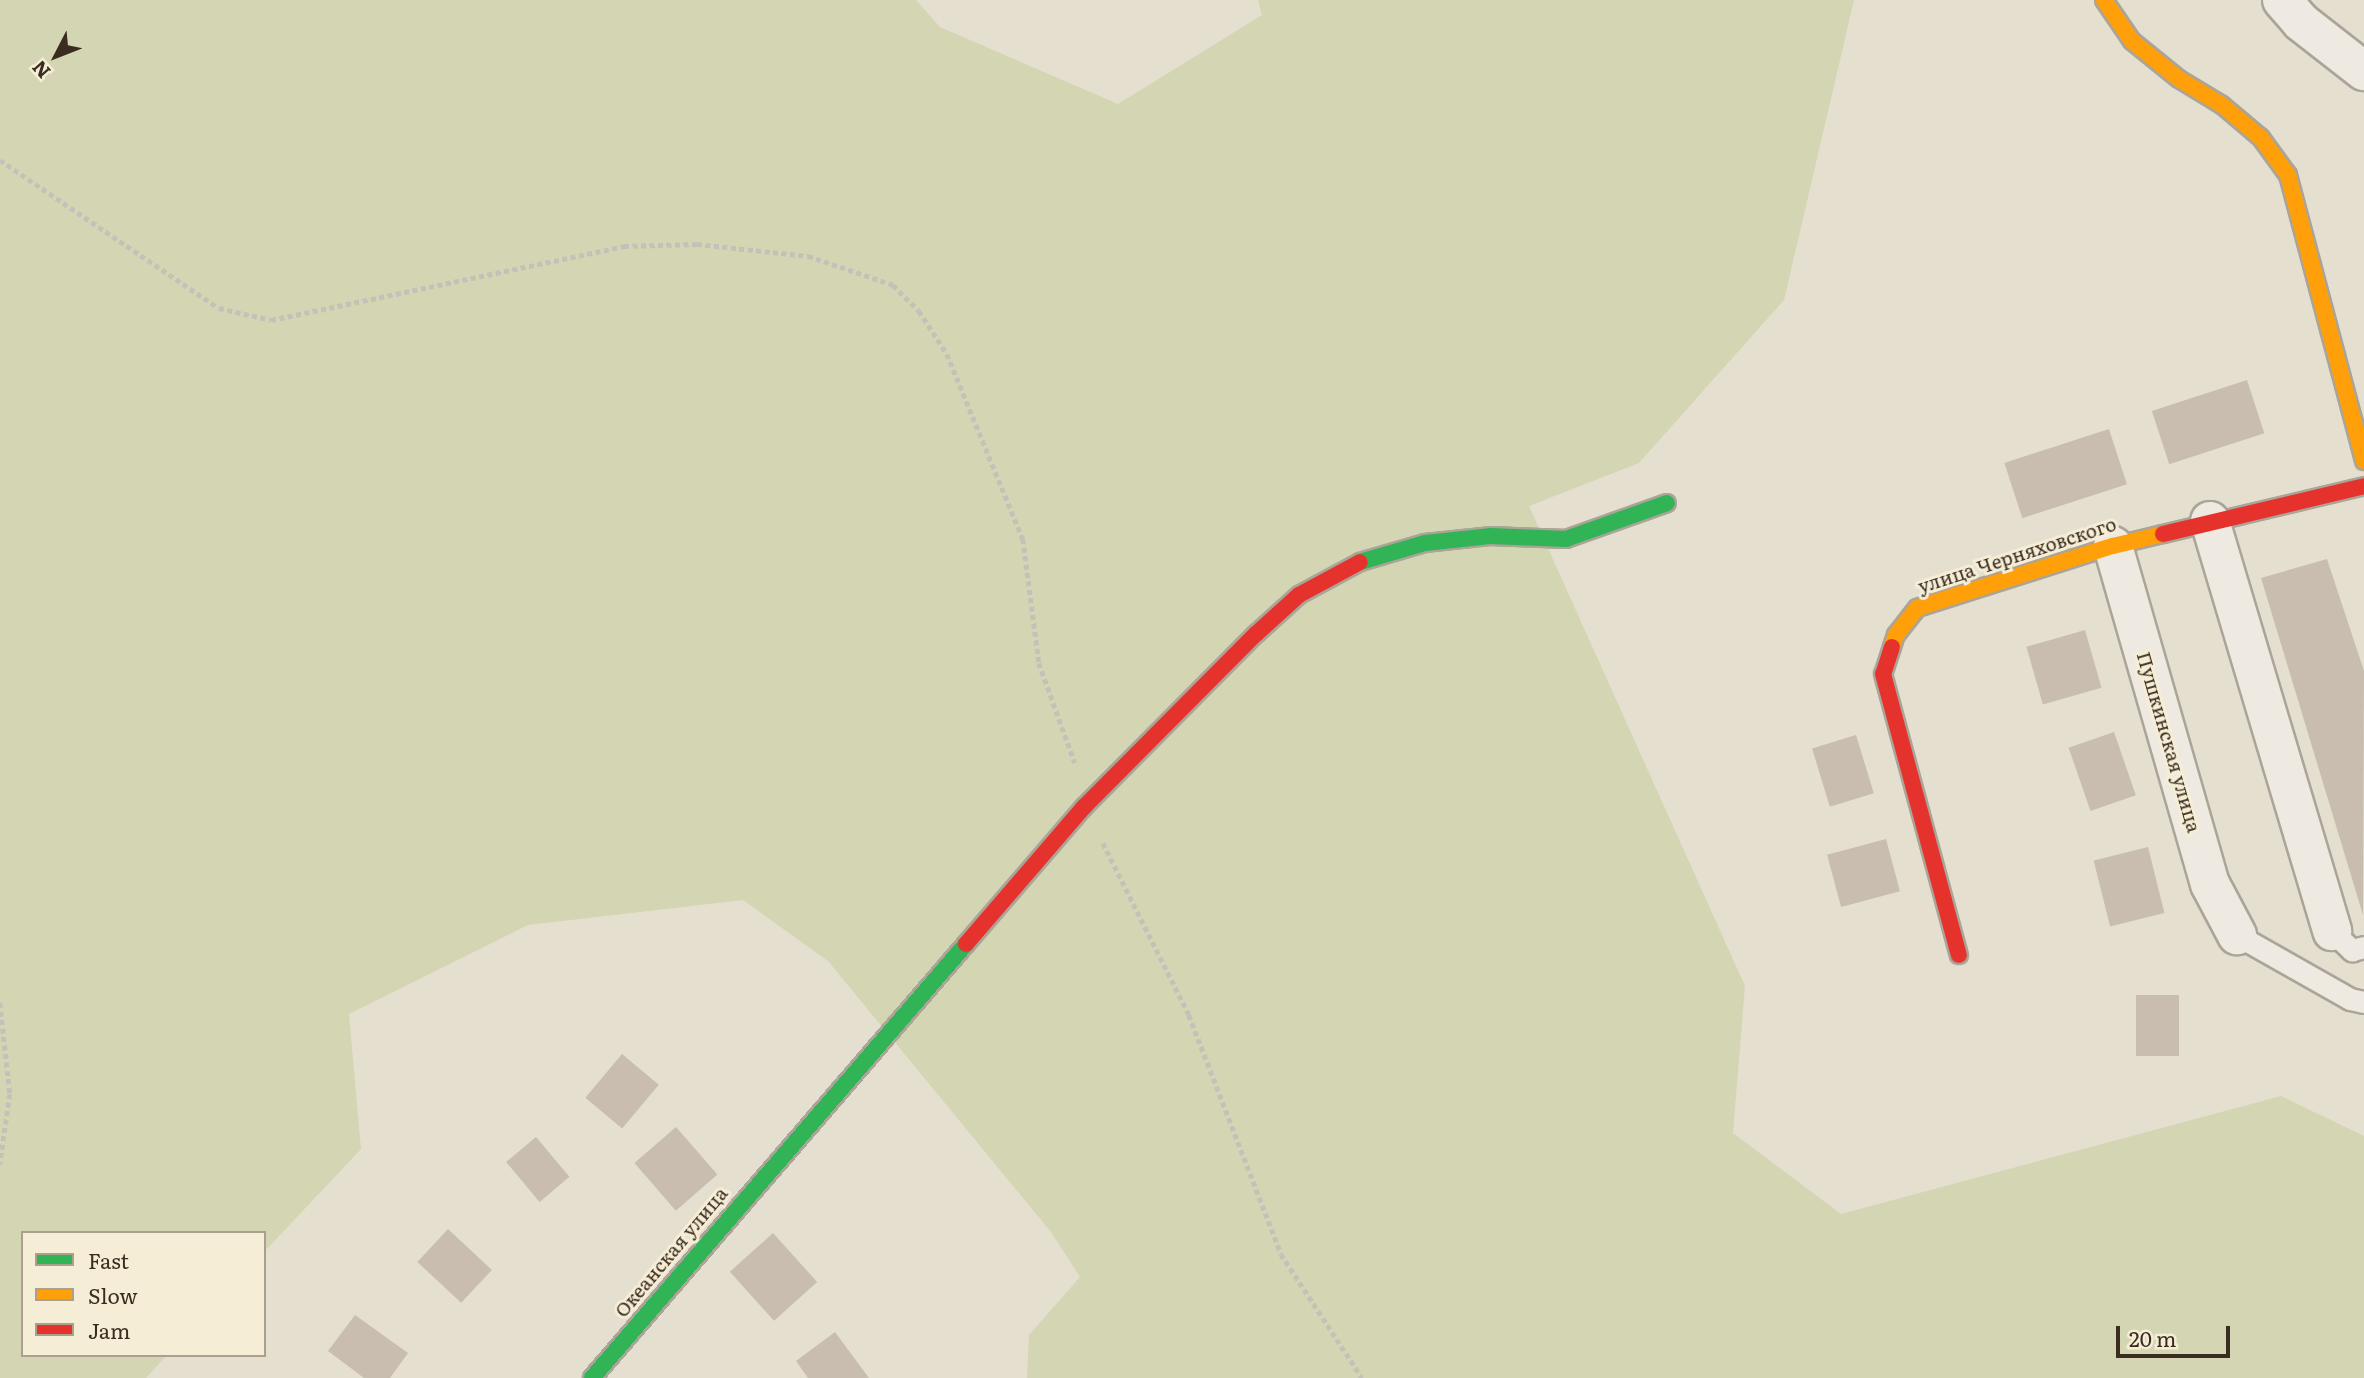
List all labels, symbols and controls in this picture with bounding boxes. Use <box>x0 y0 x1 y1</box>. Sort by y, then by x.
north arrow <box>21 21 91 91</box>
text: N <box>25 55 56 85</box>
street label: улица Черняховского <box>1915 512 2119 598</box>
street label: Пушкинская улица <box>2132 649 2206 835</box>
street label: Океанская улица <box>610 1182 732 1322</box>
legend <box>21 1231 266 1357</box>
text: Fast <box>88 1244 129 1275</box>
text: Slow <box>88 1279 138 1310</box>
scale bar <box>2119 1312 2233 1356</box>
text: Jam <box>88 1314 130 1345</box>
text: 20 m <box>2129 1322 2176 1353</box>

